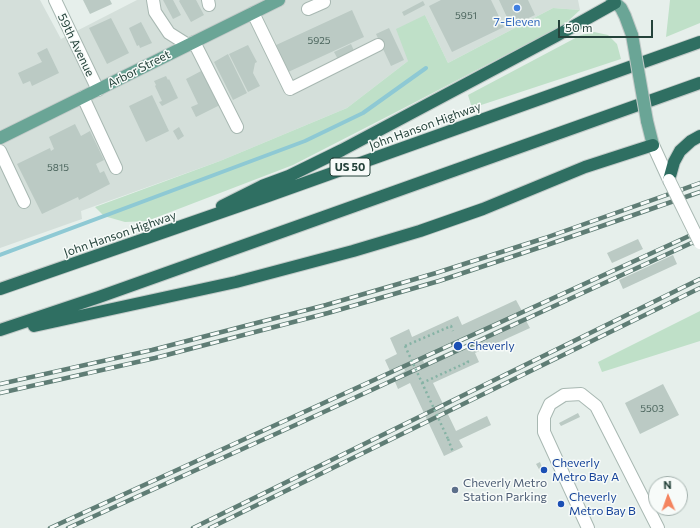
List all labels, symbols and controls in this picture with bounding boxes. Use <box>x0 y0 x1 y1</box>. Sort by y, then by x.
marker: 7-Eleven <box>512 3 522 13</box>
house number: 5951 <box>455 10 477 22</box>
street label: 59th Avenue <box>55 11 97 79</box>
scale bar <box>560 12 655 38</box>
place label: 7-Eleven <box>494 15 540 29</box>
text: 50 m <box>565 20 593 34</box>
house number: 5925 <box>307 35 331 47</box>
street label: Arbor Street <box>105 47 173 91</box>
street label: John Hanson Highway <box>367 99 483 153</box>
road number: US 50 <box>330 158 370 176</box>
house number: 5815 <box>47 162 69 174</box>
street label: John Hanson Highway <box>62 208 178 260</box>
place label: Cheverly <box>467 339 515 353</box>
marker: Cheverly <box>452 340 464 352</box>
house number: 5503 <box>640 403 664 415</box>
place label: Cheverly Metro Bay A <box>552 456 619 484</box>
marker: Cheverly Metro Bay A <box>539 465 549 475</box>
place label: Cheverly Metro Station Parking <box>463 476 547 504</box>
north arrow <box>648 476 688 516</box>
text: N <box>663 478 672 491</box>
marker: Cheverly Metro Station Parking <box>450 485 460 495</box>
place label: Cheverly Metro Bay B <box>569 490 636 518</box>
marker: Cheverly Metro Bay B <box>556 499 566 509</box>

